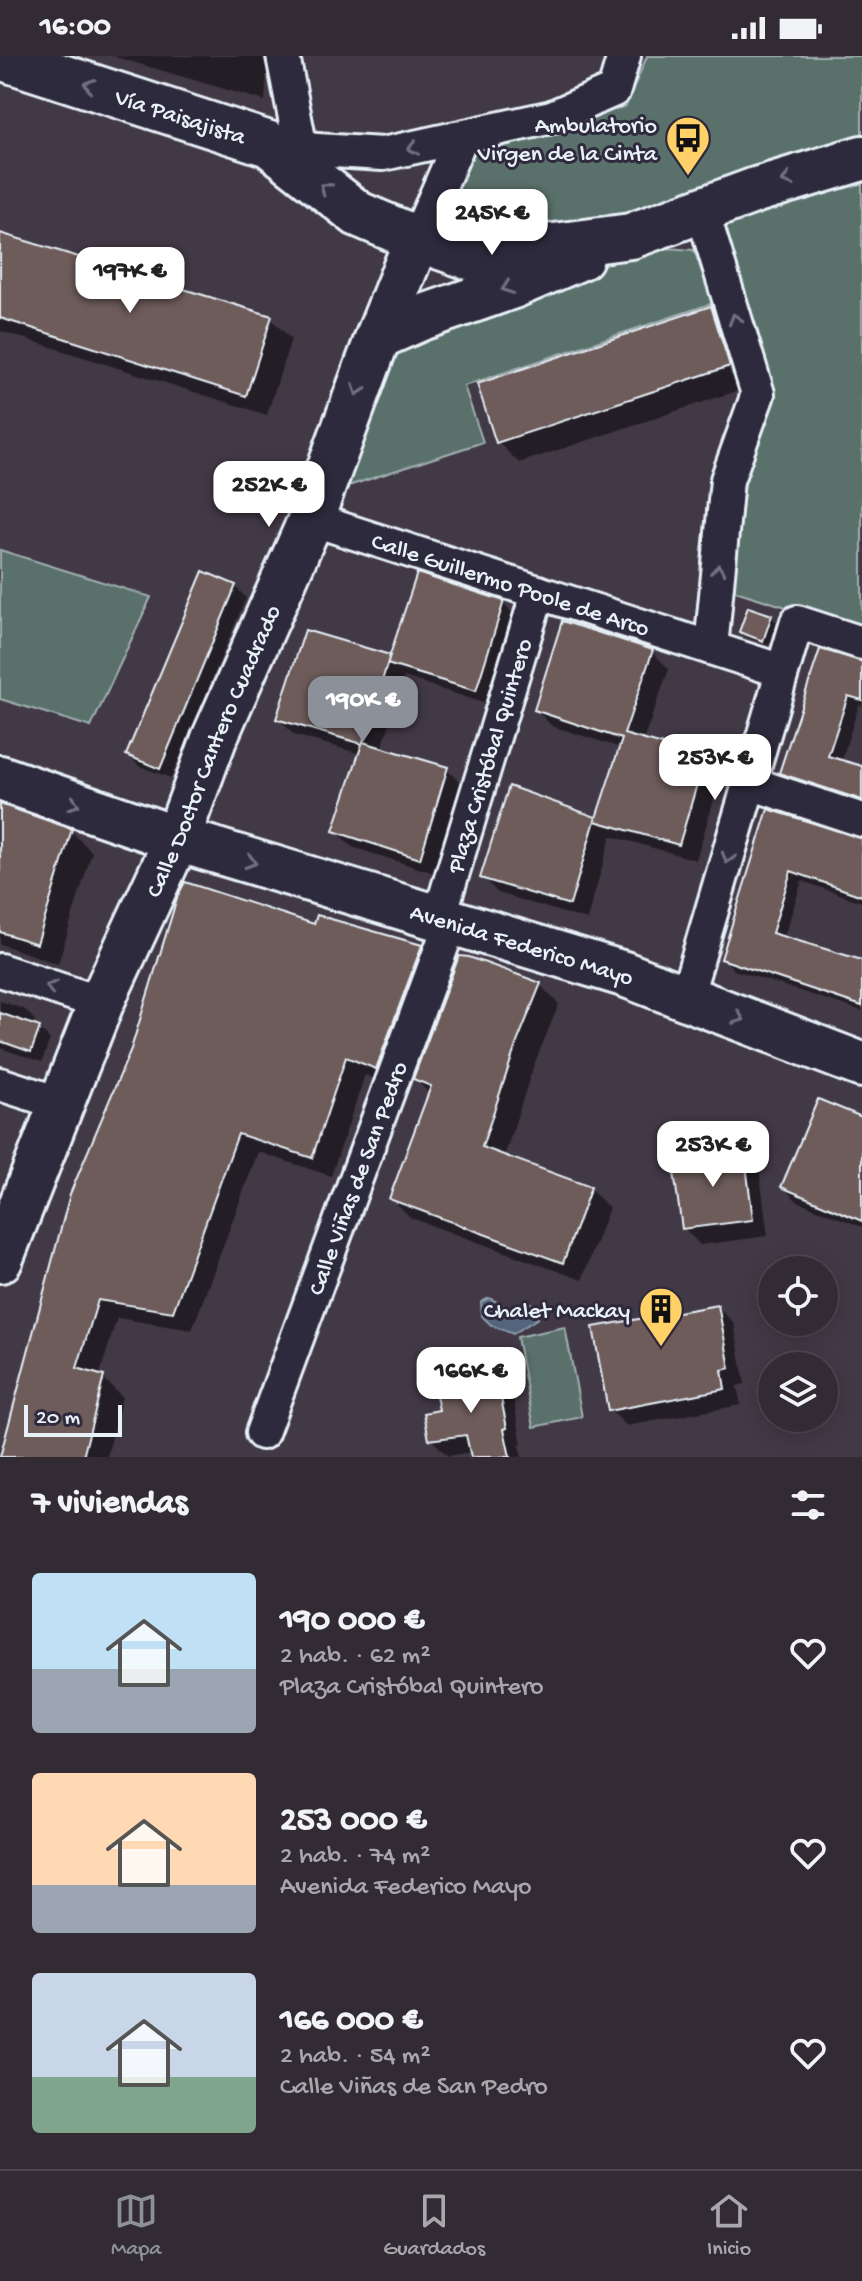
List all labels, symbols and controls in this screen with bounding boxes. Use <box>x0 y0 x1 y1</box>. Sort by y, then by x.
text: 16:00 <box>40 11 111 46</box>
one-way arrow <box>82 79 96 95</box>
street label: Vía Paisajista <box>110 84 249 154</box>
place label: Ambulatorio Virgen de la Cinta <box>477 113 658 170</box>
bus stop icon: Ambulatorio Virgen de la Cinta <box>664 114 712 177</box>
one-way arrow <box>406 139 420 156</box>
one-way arrow <box>781 171 795 187</box>
one-way arrow <box>320 183 334 198</box>
pin: 245K € <box>427 189 557 257</box>
text: 245K € <box>455 199 529 230</box>
pin: 197K € <box>65 247 195 315</box>
text: 197K € <box>94 257 167 288</box>
one-way arrow <box>501 278 515 295</box>
one-way arrow <box>728 313 744 327</box>
one-way arrow <box>351 382 368 396</box>
pin: 252K € <box>204 461 334 529</box>
text: 252K € <box>231 471 307 502</box>
street label: Calle Guillermo Poole de Arco <box>367 528 652 645</box>
one-way arrow <box>709 563 726 576</box>
street label: Calle Doctor Cantero Cuadrado <box>141 601 289 903</box>
street label: Plaza Cristóbal Quintero <box>442 636 541 878</box>
pin: 190K € <box>298 676 428 744</box>
text: 190K € <box>326 686 400 717</box>
pin: 253K € <box>650 734 780 802</box>
text: 253K € <box>677 744 753 775</box>
one-way arrow <box>66 794 80 810</box>
one-way arrow <box>721 850 737 864</box>
one-way arrow <box>244 852 258 868</box>
street label: Avenida Federico Mayo <box>406 899 637 994</box>
one-way arrow <box>44 980 58 996</box>
one-way arrow <box>731 1008 745 1025</box>
street label: Calle Viñas de San Pedro <box>303 1058 416 1300</box>
pin: 253K € <box>648 1121 778 1189</box>
text: 253K € <box>675 1131 751 1162</box>
map controls <box>758 1256 838 1432</box>
button: locate <box>758 1256 838 1336</box>
building icon: Chalet Mackay <box>637 1285 685 1348</box>
place label: Chalet Mackay <box>484 1298 630 1327</box>
pin: 166K € <box>406 1347 536 1415</box>
button: layers <box>758 1352 838 1432</box>
text: 166K € <box>435 1357 507 1388</box>
scale bar <box>24 1401 122 1437</box>
text: 20 m <box>36 1406 80 1432</box>
icon: filters <box>786 1483 830 1527</box>
text: 7 viviendas <box>32 1485 187 1525</box>
text: 190 000 € <box>280 1602 424 1642</box>
icon: home <box>96 1605 192 1701</box>
icon: heart <box>786 1631 830 1675</box>
text: 2 hab. · 62 m² <box>280 1642 431 1673</box>
text: Plaza Cristóbal Quintero <box>280 1673 544 1704</box>
text: 253 000 € <box>280 1802 426 1842</box>
icon: home <box>96 1805 192 1901</box>
icon: heart <box>786 1831 830 1875</box>
text: 2 hab. · 74 m² <box>280 1842 430 1873</box>
text: Avenida Federico Mayo <box>280 1873 532 1904</box>
text: 166 000 € <box>280 2002 422 2042</box>
icon: home <box>96 2005 192 2101</box>
icon: heart <box>786 2031 830 2075</box>
text: 2 hab. · 54 m² <box>280 2042 431 2073</box>
text: Calle Viñas de San Pedro <box>280 2073 548 2104</box>
tab: Mapa <box>111 2189 161 2263</box>
tab: Guardados <box>383 2189 485 2263</box>
tab: Inicio <box>707 2189 751 2263</box>

